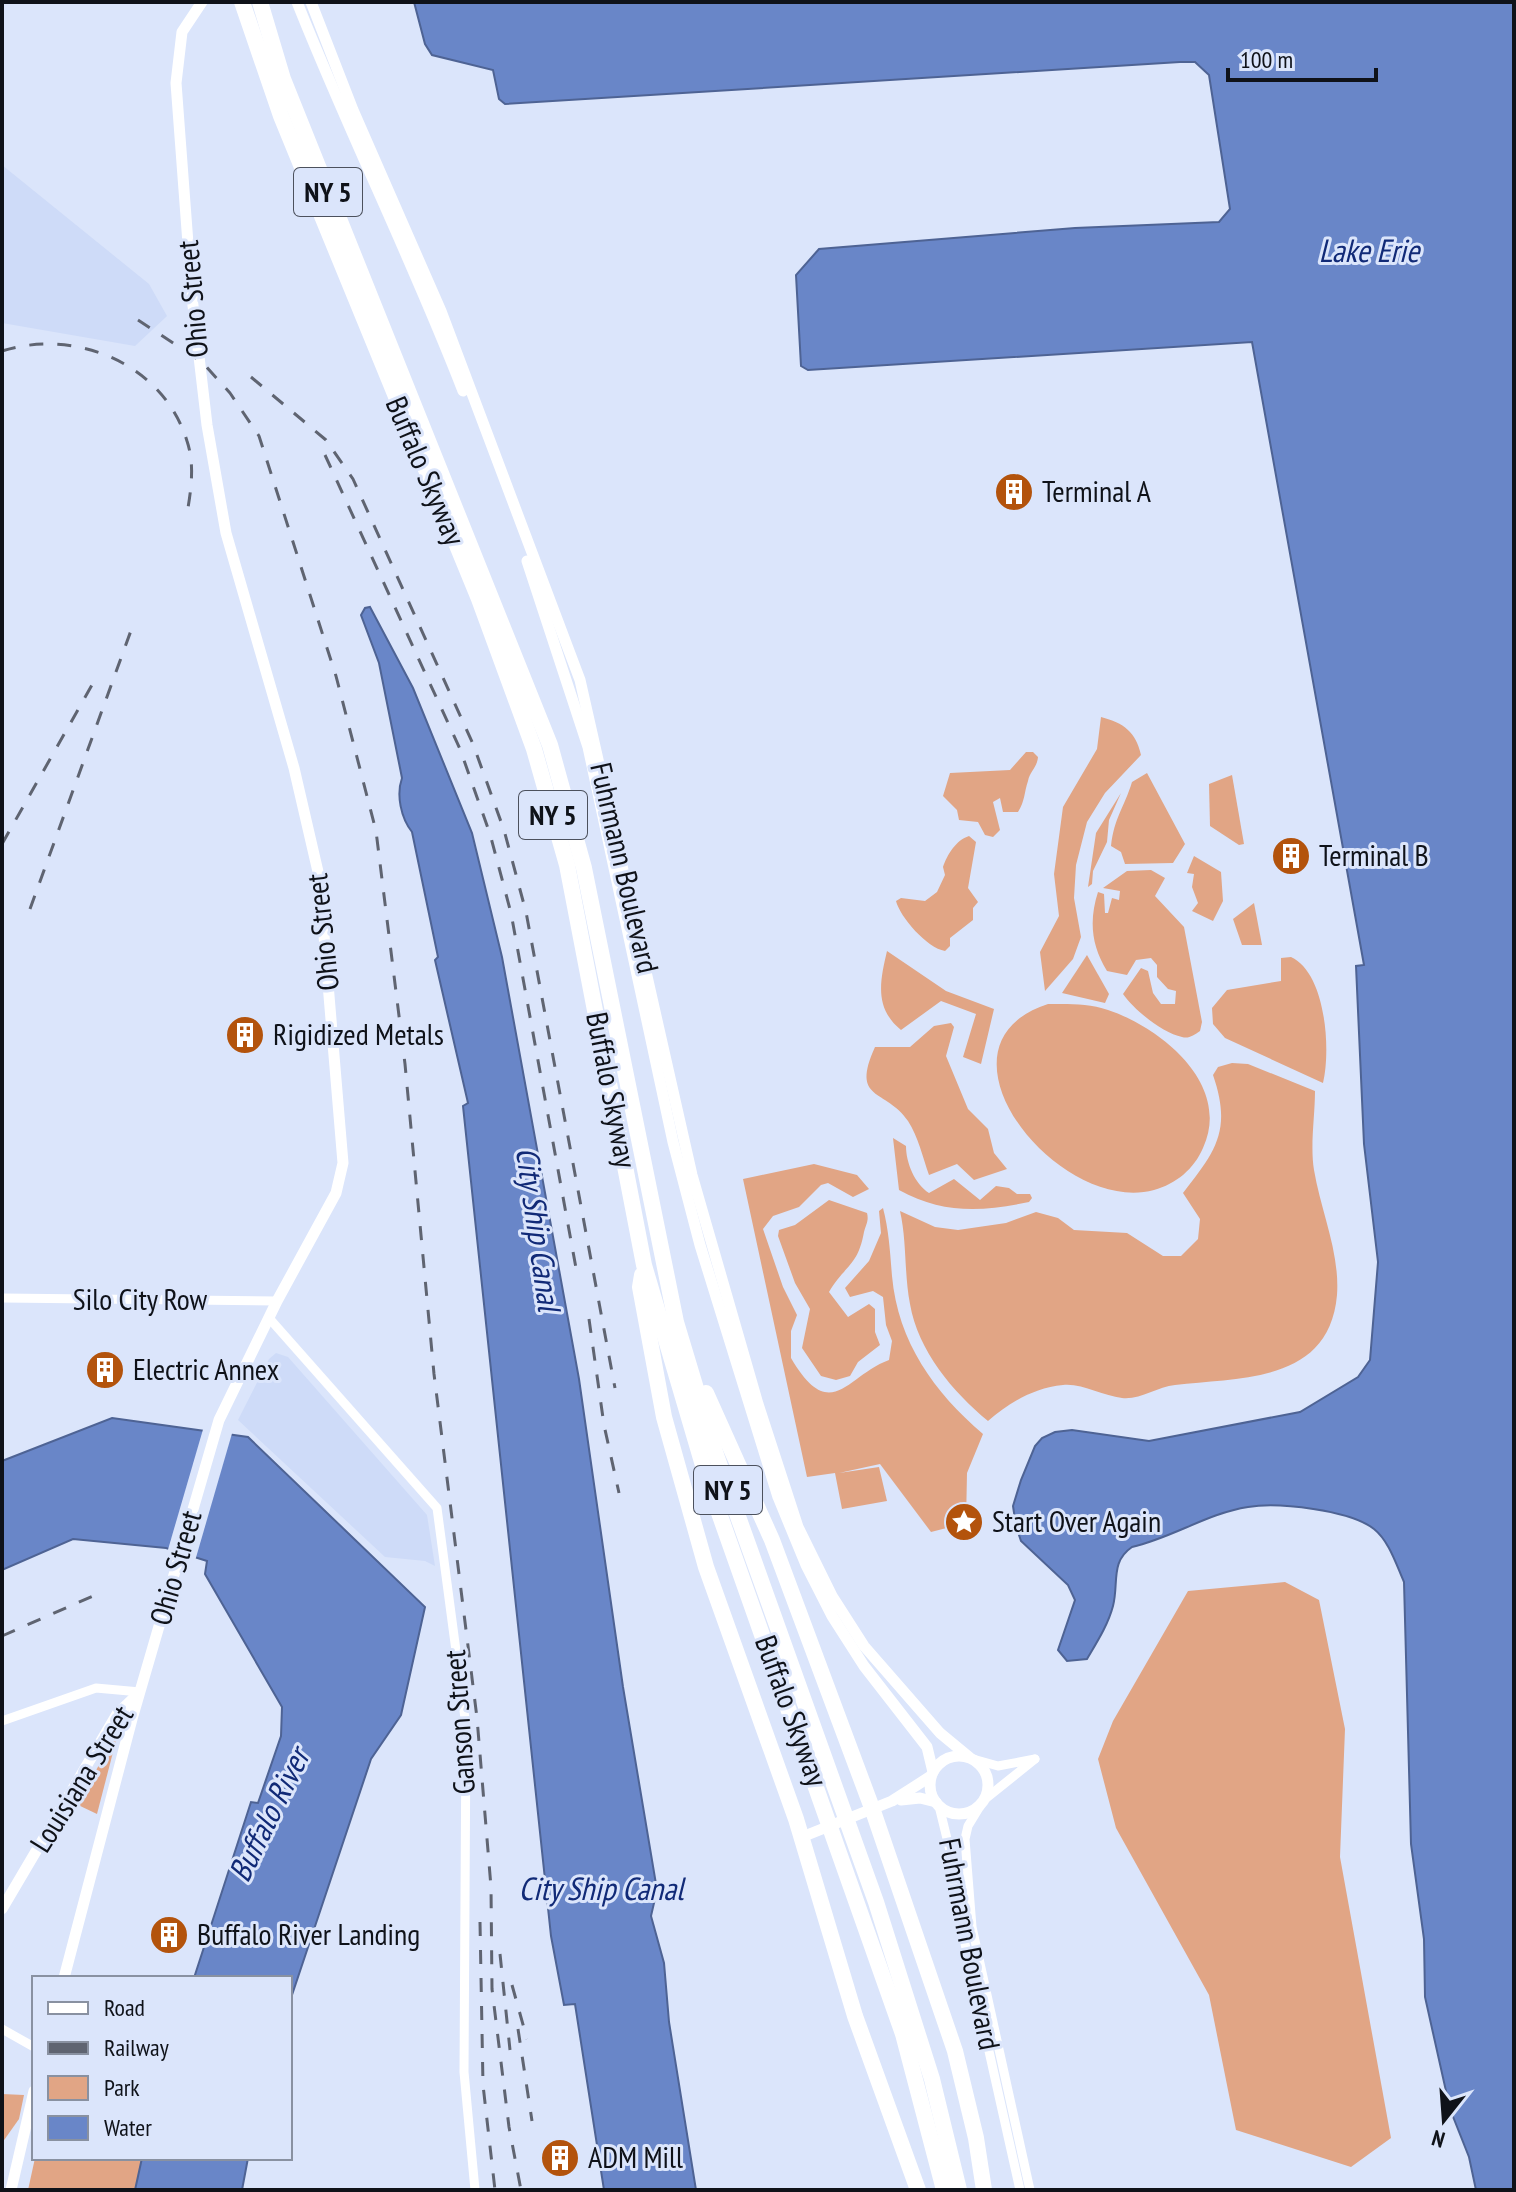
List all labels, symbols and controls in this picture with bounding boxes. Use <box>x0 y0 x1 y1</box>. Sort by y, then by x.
scale bar <box>1228 32 1376 82</box>
text: 100 m <box>1240 44 1293 75</box>
road number: NY 5 <box>294 168 362 216</box>
water label: Lake Erie <box>1319 229 1421 271</box>
street label: Ohio Street <box>167 238 216 359</box>
street label: Buffalo Skyway <box>378 390 475 551</box>
building icon: Terminal A <box>993 471 1035 513</box>
place label: Terminal A <box>1042 471 1152 510</box>
street label: Fuhrmann Boulevard <box>582 759 669 977</box>
road number: NY 5 <box>519 791 587 839</box>
building icon: Terminal B <box>1270 835 1312 877</box>
place label: Terminal B <box>1319 835 1429 874</box>
street label: Ohio Street <box>296 871 347 993</box>
street label: Buffalo Skyway <box>578 1008 647 1172</box>
building icon: Rigidized Metals <box>224 1014 266 1056</box>
place label: Rigidized Metals <box>273 1014 444 1053</box>
water label: City Ship Canal <box>507 1144 572 1316</box>
street label: Silo City Row <box>73 1279 207 1318</box>
building icon: Electric Annex <box>84 1349 126 1391</box>
place label: Electric Annex <box>133 1349 279 1388</box>
road number: NY 5 <box>694 1466 762 1514</box>
place icon: Start Over Again <box>943 1501 985 1543</box>
place label: Start Over Again <box>992 1501 1161 1540</box>
street label: Ohio Street <box>140 1505 210 1629</box>
street label: Buffalo Skyway <box>747 1630 838 1792</box>
street label: Ganson Street <box>434 1648 483 1796</box>
street label: Louisiana Street <box>20 1697 142 1859</box>
water label: Buffalo River <box>218 1737 320 1888</box>
street label: Fuhrmann Boulevard <box>931 1835 1010 2053</box>
water label: City Ship Canal <box>519 1867 686 1909</box>
building icon: Buffalo River Landing <box>148 1914 190 1956</box>
place label: Buffalo River Landing <box>197 1914 420 1953</box>
legend <box>32 1976 292 2160</box>
text: Road <box>104 1992 145 2023</box>
text: Railway <box>104 2032 169 2063</box>
text: Park <box>104 2072 140 2103</box>
north arrow <box>1404 2080 1484 2160</box>
text: Water <box>104 2112 152 2143</box>
text: N <box>1428 2124 1448 2154</box>
building icon: ADM Mill <box>539 2137 581 2179</box>
place label: ADM Mill <box>588 2137 683 2176</box>

